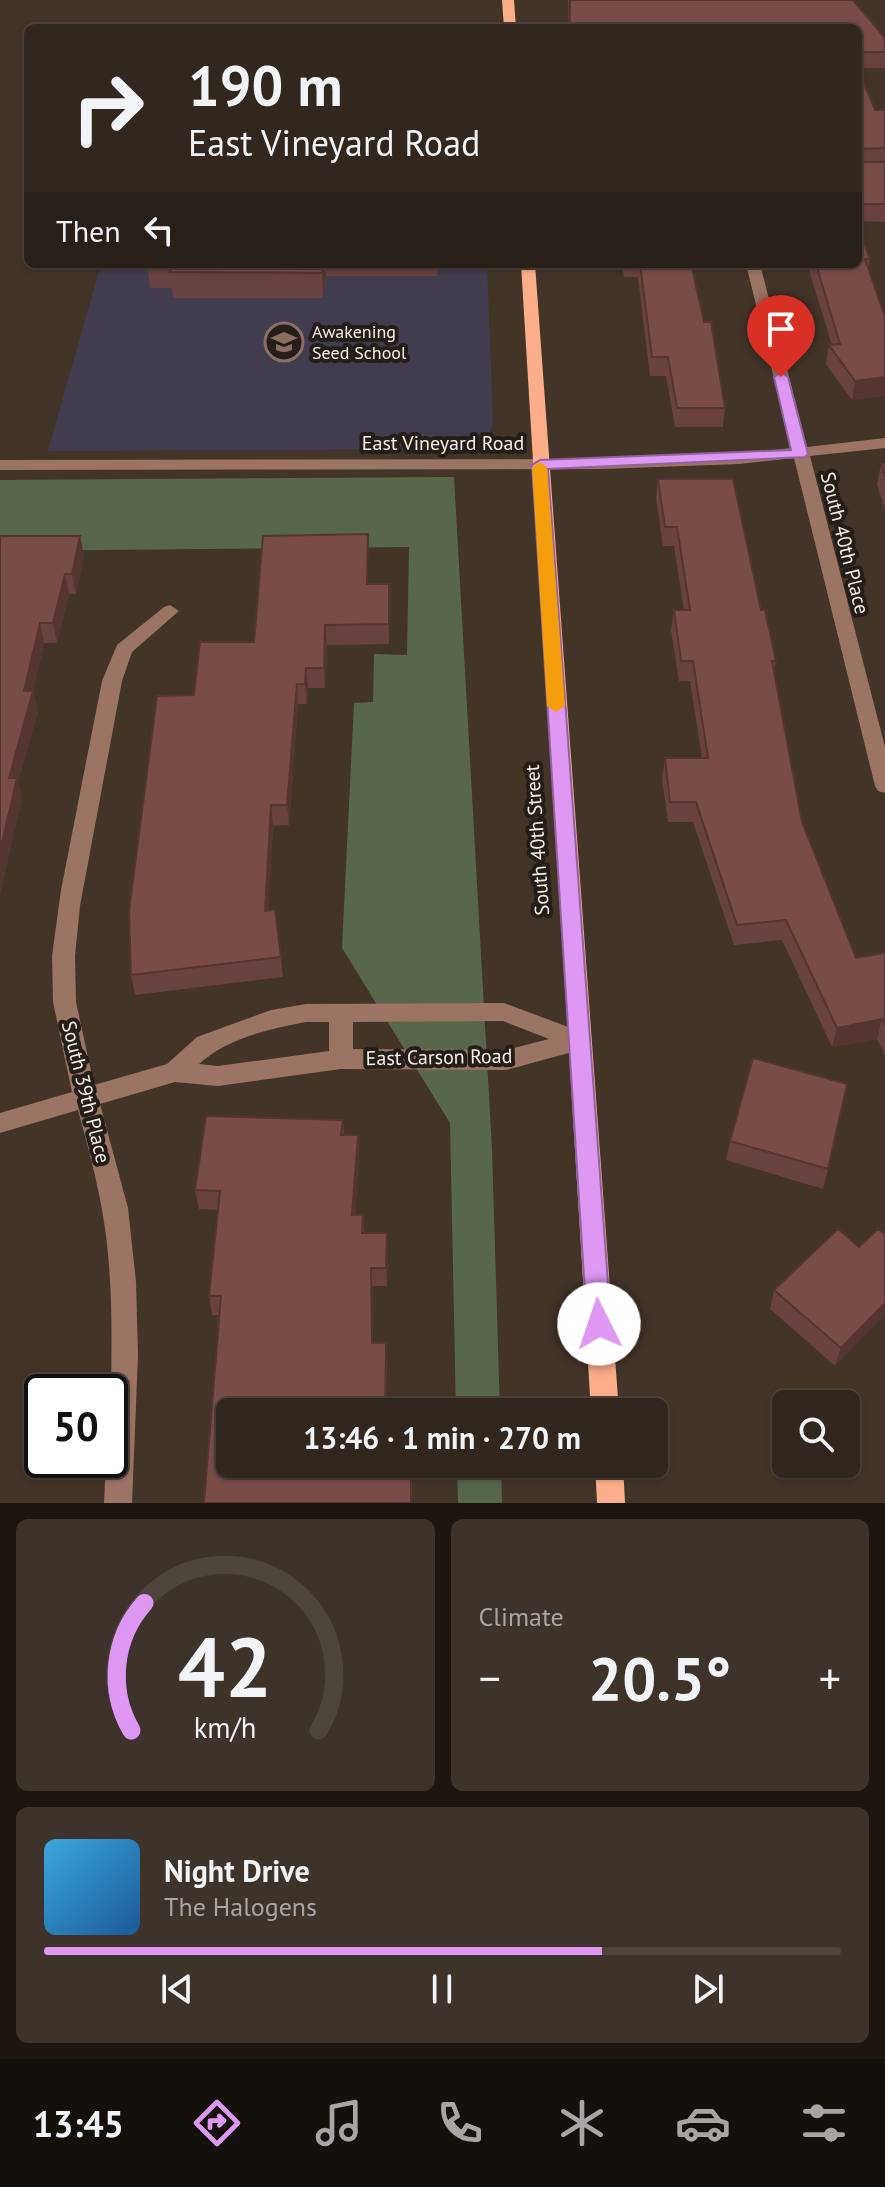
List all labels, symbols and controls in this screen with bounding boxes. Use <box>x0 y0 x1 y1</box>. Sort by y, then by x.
text: 190 m <box>188 49 343 121</box>
icon: right <box>56 56 160 160</box>
text: East Vineyard Road <box>188 119 480 166</box>
icon: left <box>137 208 181 252</box>
text: Then <box>56 211 121 250</box>
pin <box>747 295 815 377</box>
icon: arrive <box>759 307 803 351</box>
place label: Awakening Seed School <box>312 320 407 364</box>
school or university icon: Awakening Seed School <box>263 321 305 363</box>
street label: East Vineyard Road <box>362 430 524 456</box>
street label: South 40th Place <box>815 469 875 617</box>
street label: South 40th Street <box>519 764 555 916</box>
street label: South 39th Place <box>56 1018 116 1166</box>
street label: East Carson Road <box>365 1043 513 1071</box>
position arrow <box>557 1282 641 1366</box>
speed limit sign: 50 <box>24 1374 128 1478</box>
map controls <box>772 1390 860 1478</box>
button: search <box>772 1390 860 1478</box>
text: 13:46 · 1 min · 270 m <box>303 1418 581 1457</box>
text: Climate <box>479 1600 564 1633</box>
text: 42 <box>178 1612 272 1720</box>
text: 20.5° <box>588 1639 731 1717</box>
text: − <box>479 1649 501 1706</box>
text: + <box>819 1649 841 1706</box>
text: km/h <box>194 1709 257 1746</box>
text: Night Drive <box>164 1851 310 1890</box>
text: The Halogens <box>164 1890 317 1923</box>
icon: previous <box>155 1967 199 2011</box>
icon: pause <box>420 1967 464 2011</box>
icon: next <box>686 1967 730 2011</box>
icon: directions <box>189 2095 245 2151</box>
icon: music <box>311 2095 367 2151</box>
icon: phone <box>432 2095 488 2151</box>
icon: climate <box>554 2095 610 2151</box>
icon: car <box>675 2095 731 2151</box>
icon: filters <box>796 2095 852 2151</box>
text: 13:45 <box>33 2100 124 2147</box>

